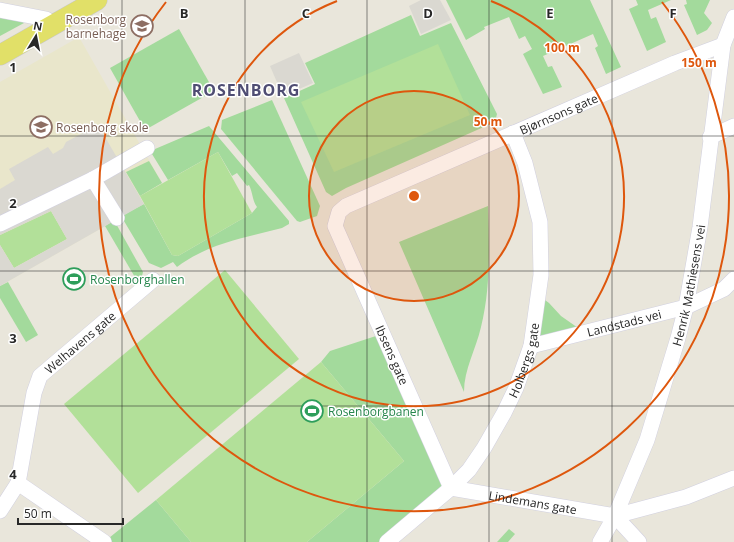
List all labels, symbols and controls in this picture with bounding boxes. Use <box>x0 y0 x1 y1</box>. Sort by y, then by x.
text: B <box>180 4 189 22</box>
text: C <box>302 4 310 22</box>
text: D <box>423 4 433 22</box>
text: E <box>546 4 554 22</box>
text: F <box>669 4 677 22</box>
place label: Rosenborg barnehage <box>66 11 126 42</box>
school or university icon: Rosenborg barnehage <box>129 13 155 39</box>
north arrow <box>16 16 56 56</box>
text: N <box>32 17 44 34</box>
text: 100 m <box>544 39 580 56</box>
text: 150 m <box>681 54 717 71</box>
text: 1 <box>9 58 17 76</box>
district label: ROSENBORG <box>192 79 300 101</box>
street label: Bjørnsons gate <box>517 89 600 138</box>
text: 50 m <box>474 113 502 130</box>
school or university icon: Rosenborg skole <box>28 114 54 140</box>
place label: Rosenborg skole <box>56 119 149 136</box>
centre of rings <box>407 189 421 203</box>
text: 2 <box>9 194 17 212</box>
street label: Henrik Mathiesens vei <box>668 223 709 348</box>
sports icon: Rosenborghallen <box>61 266 87 292</box>
place label: Rosenborghallen <box>90 271 185 288</box>
street label: Landstads vei <box>585 305 663 340</box>
street label: Welhavens gate <box>41 307 119 377</box>
street label: Holbergs gate <box>504 321 543 400</box>
street label: Ibsens gate <box>371 323 413 388</box>
text: 3 <box>9 329 17 347</box>
sports icon: Rosenborgbanen <box>299 398 325 424</box>
place label: Rosenborgbanen <box>328 403 424 420</box>
text: 4 <box>9 465 17 483</box>
street label: Lindemans gate <box>488 486 578 518</box>
scale bar <box>18 500 123 526</box>
text: 50 m <box>24 505 52 522</box>

